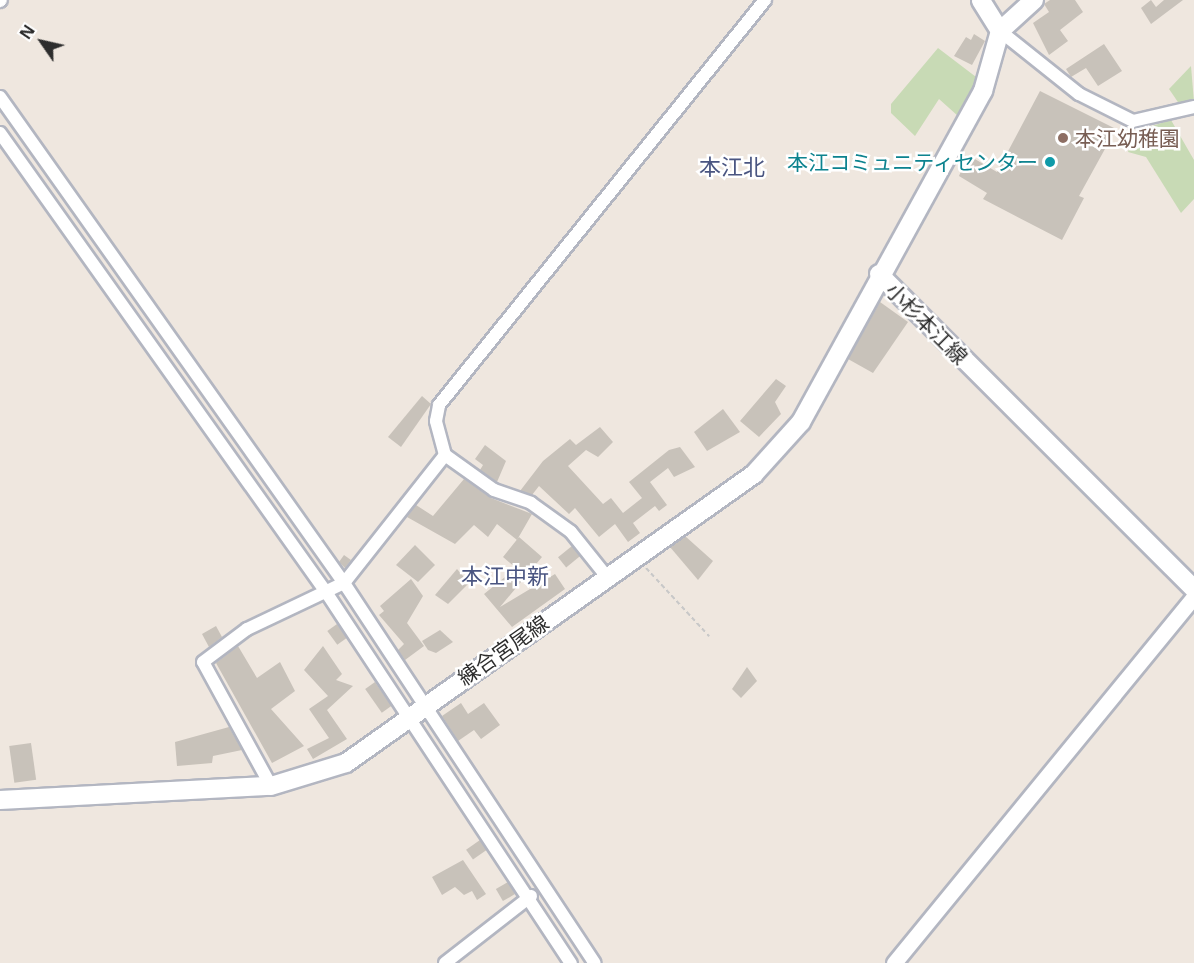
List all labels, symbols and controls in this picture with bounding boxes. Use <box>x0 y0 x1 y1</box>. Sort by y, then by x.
north arrow <box>12 12 72 72</box>
text: N <box>14 20 40 43</box>
place label: 本江幼稚園 <box>1075 125 1180 151</box>
marker: 本江幼稚園 <box>1056 131 1070 145</box>
place label: 本江コミュニティセンター <box>786 149 1038 175</box>
district label: 本江北 <box>699 154 765 180</box>
marker: 本江コミュニティセンター <box>1043 155 1057 169</box>
street label: 小杉本江線 <box>881 277 973 369</box>
district label: 本江中新 <box>461 563 549 589</box>
street label: 練合宮尾線 <box>453 610 553 690</box>

